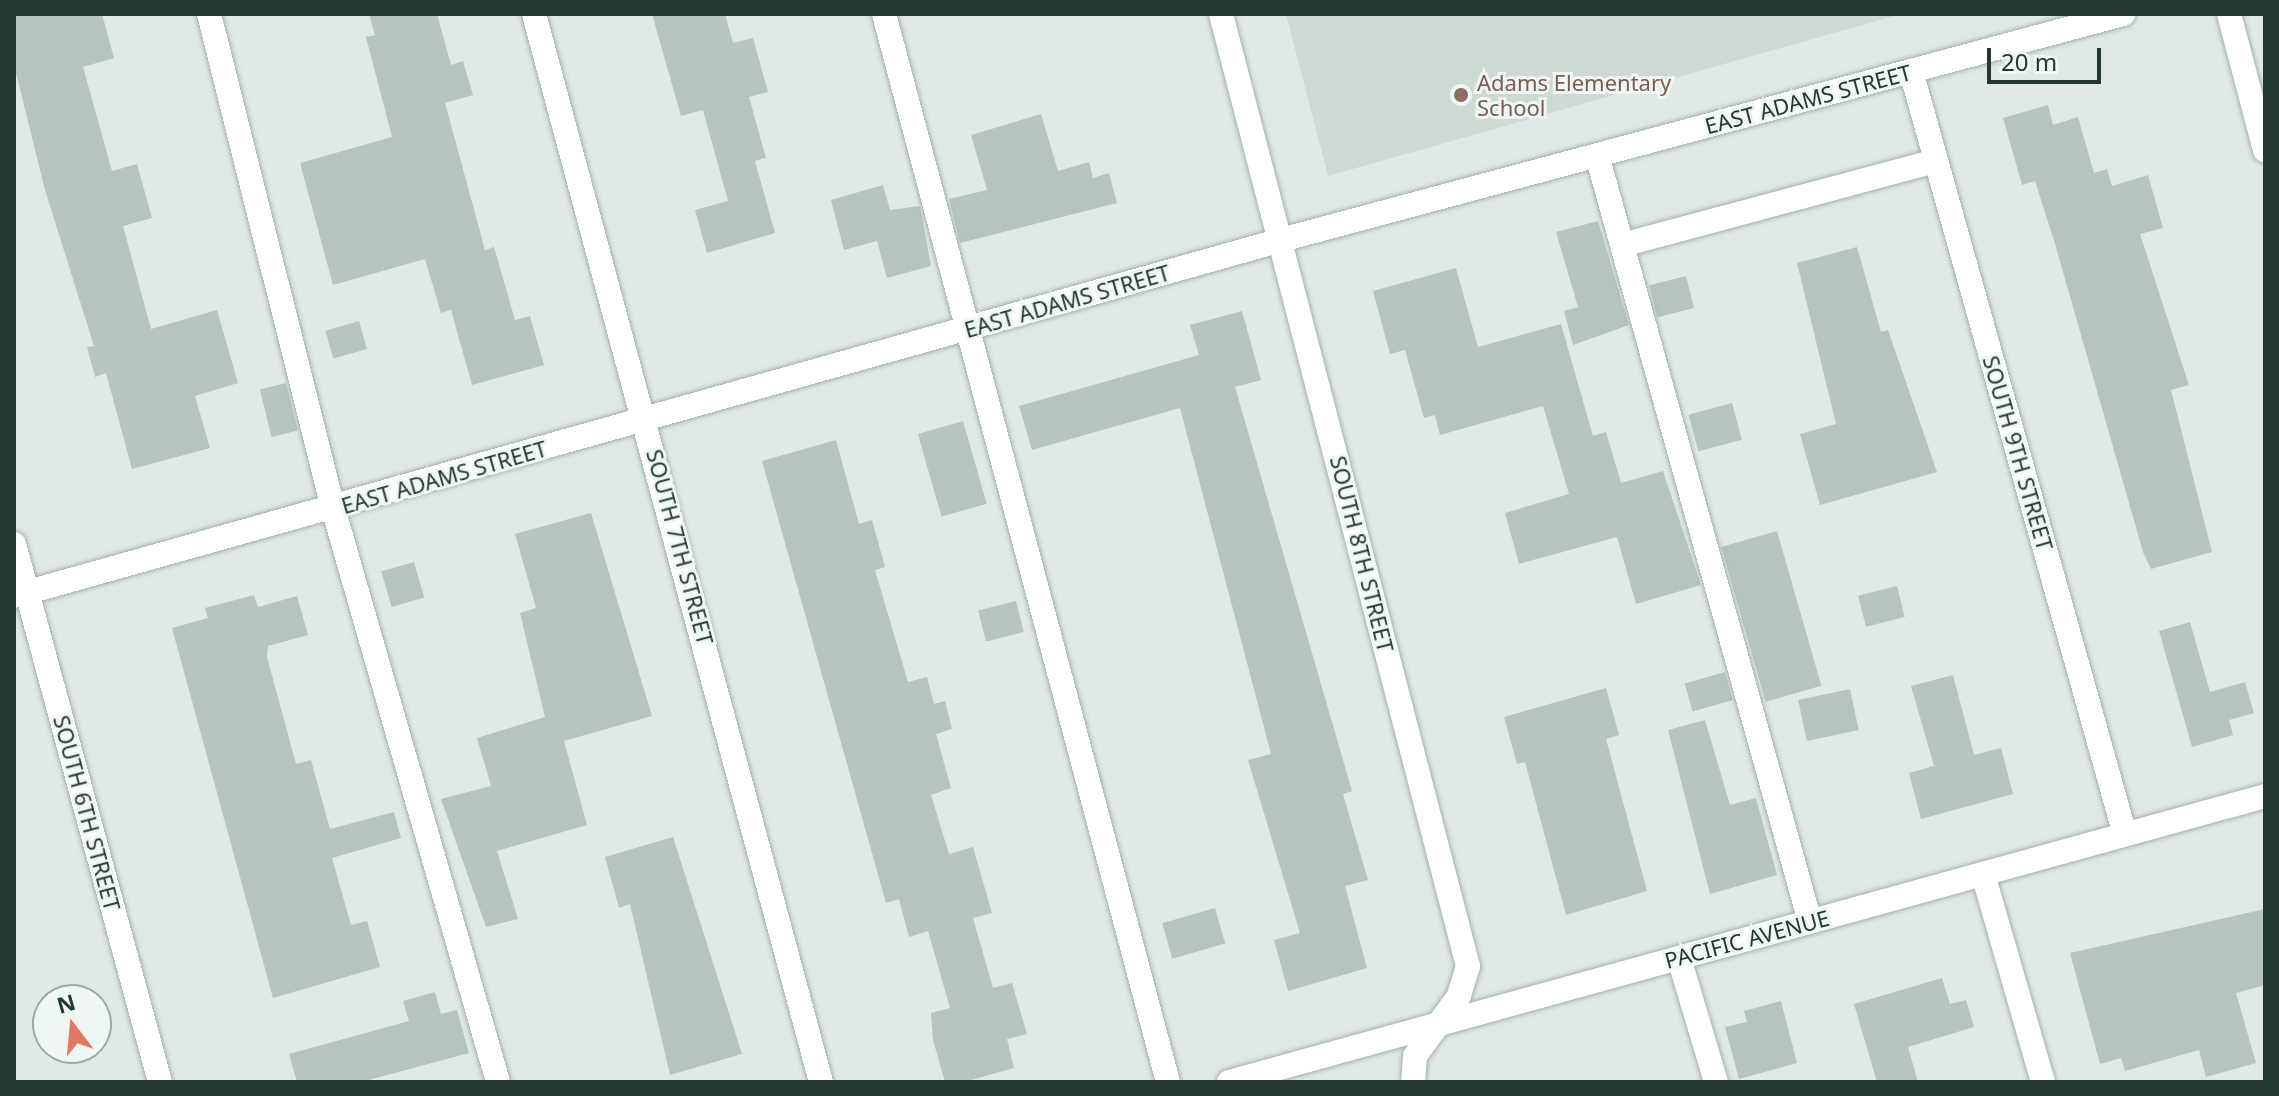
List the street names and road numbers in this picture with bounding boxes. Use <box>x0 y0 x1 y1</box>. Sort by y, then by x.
street label: EAST ADAMS STREET <box>1702 59 1914 139</box>
street label: EAST ADAMS STREET <box>961 259 1173 343</box>
street label: SOUTH 9TH STREET <box>1978 353 2058 553</box>
street label: EAST ADAMS STREET <box>338 435 550 519</box>
street label: SOUTH 7TH STREET <box>641 446 719 648</box>
street label: SOUTH 8TH STREET <box>1325 453 1399 655</box>
street label: SOUTH 6TH STREET <box>48 712 126 914</box>
street label: PACIFIC AVENUE <box>1662 904 1832 974</box>

